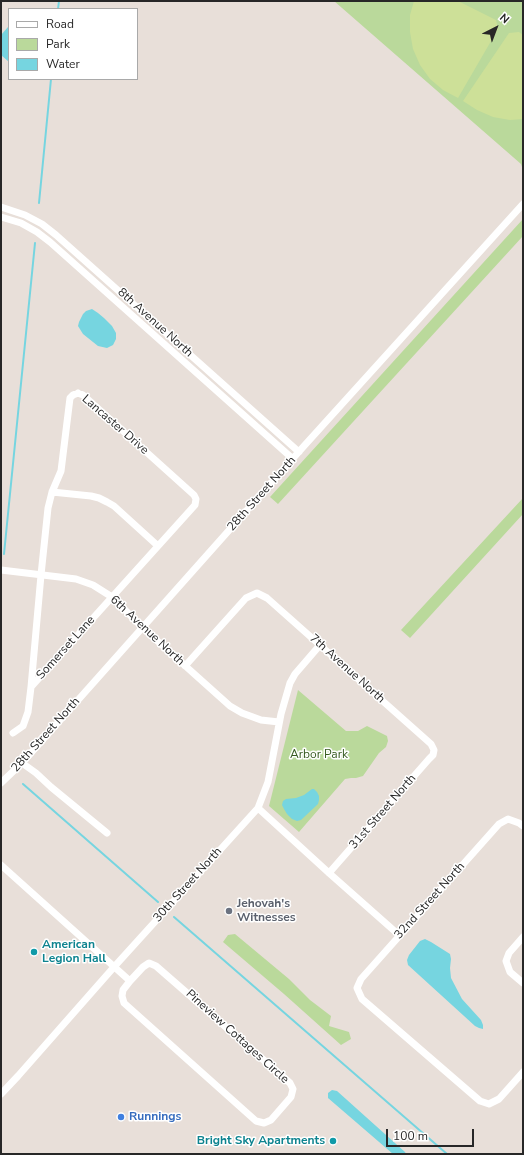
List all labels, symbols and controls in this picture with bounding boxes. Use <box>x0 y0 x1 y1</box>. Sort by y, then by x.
legend <box>8 8 138 80</box>
north arrow <box>476 8 516 48</box>
text: N <box>496 10 512 27</box>
text: Road <box>46 16 74 32</box>
text: Park <box>46 36 70 52</box>
text: Water <box>46 56 80 72</box>
street label: 8th Avenue North <box>114 285 196 361</box>
street label: Lancaster Drive <box>79 392 151 458</box>
street label: 28th Street North <box>225 454 299 534</box>
street label: 6th Avenue North <box>107 593 187 669</box>
street label: Somerset Lane <box>34 613 98 683</box>
street label: 7th Avenue North <box>306 631 388 707</box>
street label: 28th Street North <box>9 695 83 775</box>
park label: Arbor Park <box>290 748 348 762</box>
street label: 31st Street North <box>347 772 419 852</box>
street label: 30th Street North <box>151 845 225 925</box>
street label: 32nd Street North <box>392 860 468 942</box>
place label: Jehovah's Witnesses <box>237 897 296 925</box>
marker: Jehovah's Witnesses <box>224 906 234 916</box>
place label: American Legion Hall <box>42 938 106 966</box>
marker: American Legion Hall <box>29 947 39 957</box>
street label: Pineview Cottages Circle <box>183 987 291 1087</box>
place label: Runnings <box>129 1110 181 1124</box>
marker: Runnings <box>116 1112 126 1122</box>
scale bar <box>388 1121 476 1147</box>
text: 100 m <box>393 1128 428 1144</box>
place label: Bright Sky Apartments <box>197 1134 325 1148</box>
marker: Bright Sky Apartments <box>328 1136 338 1146</box>

